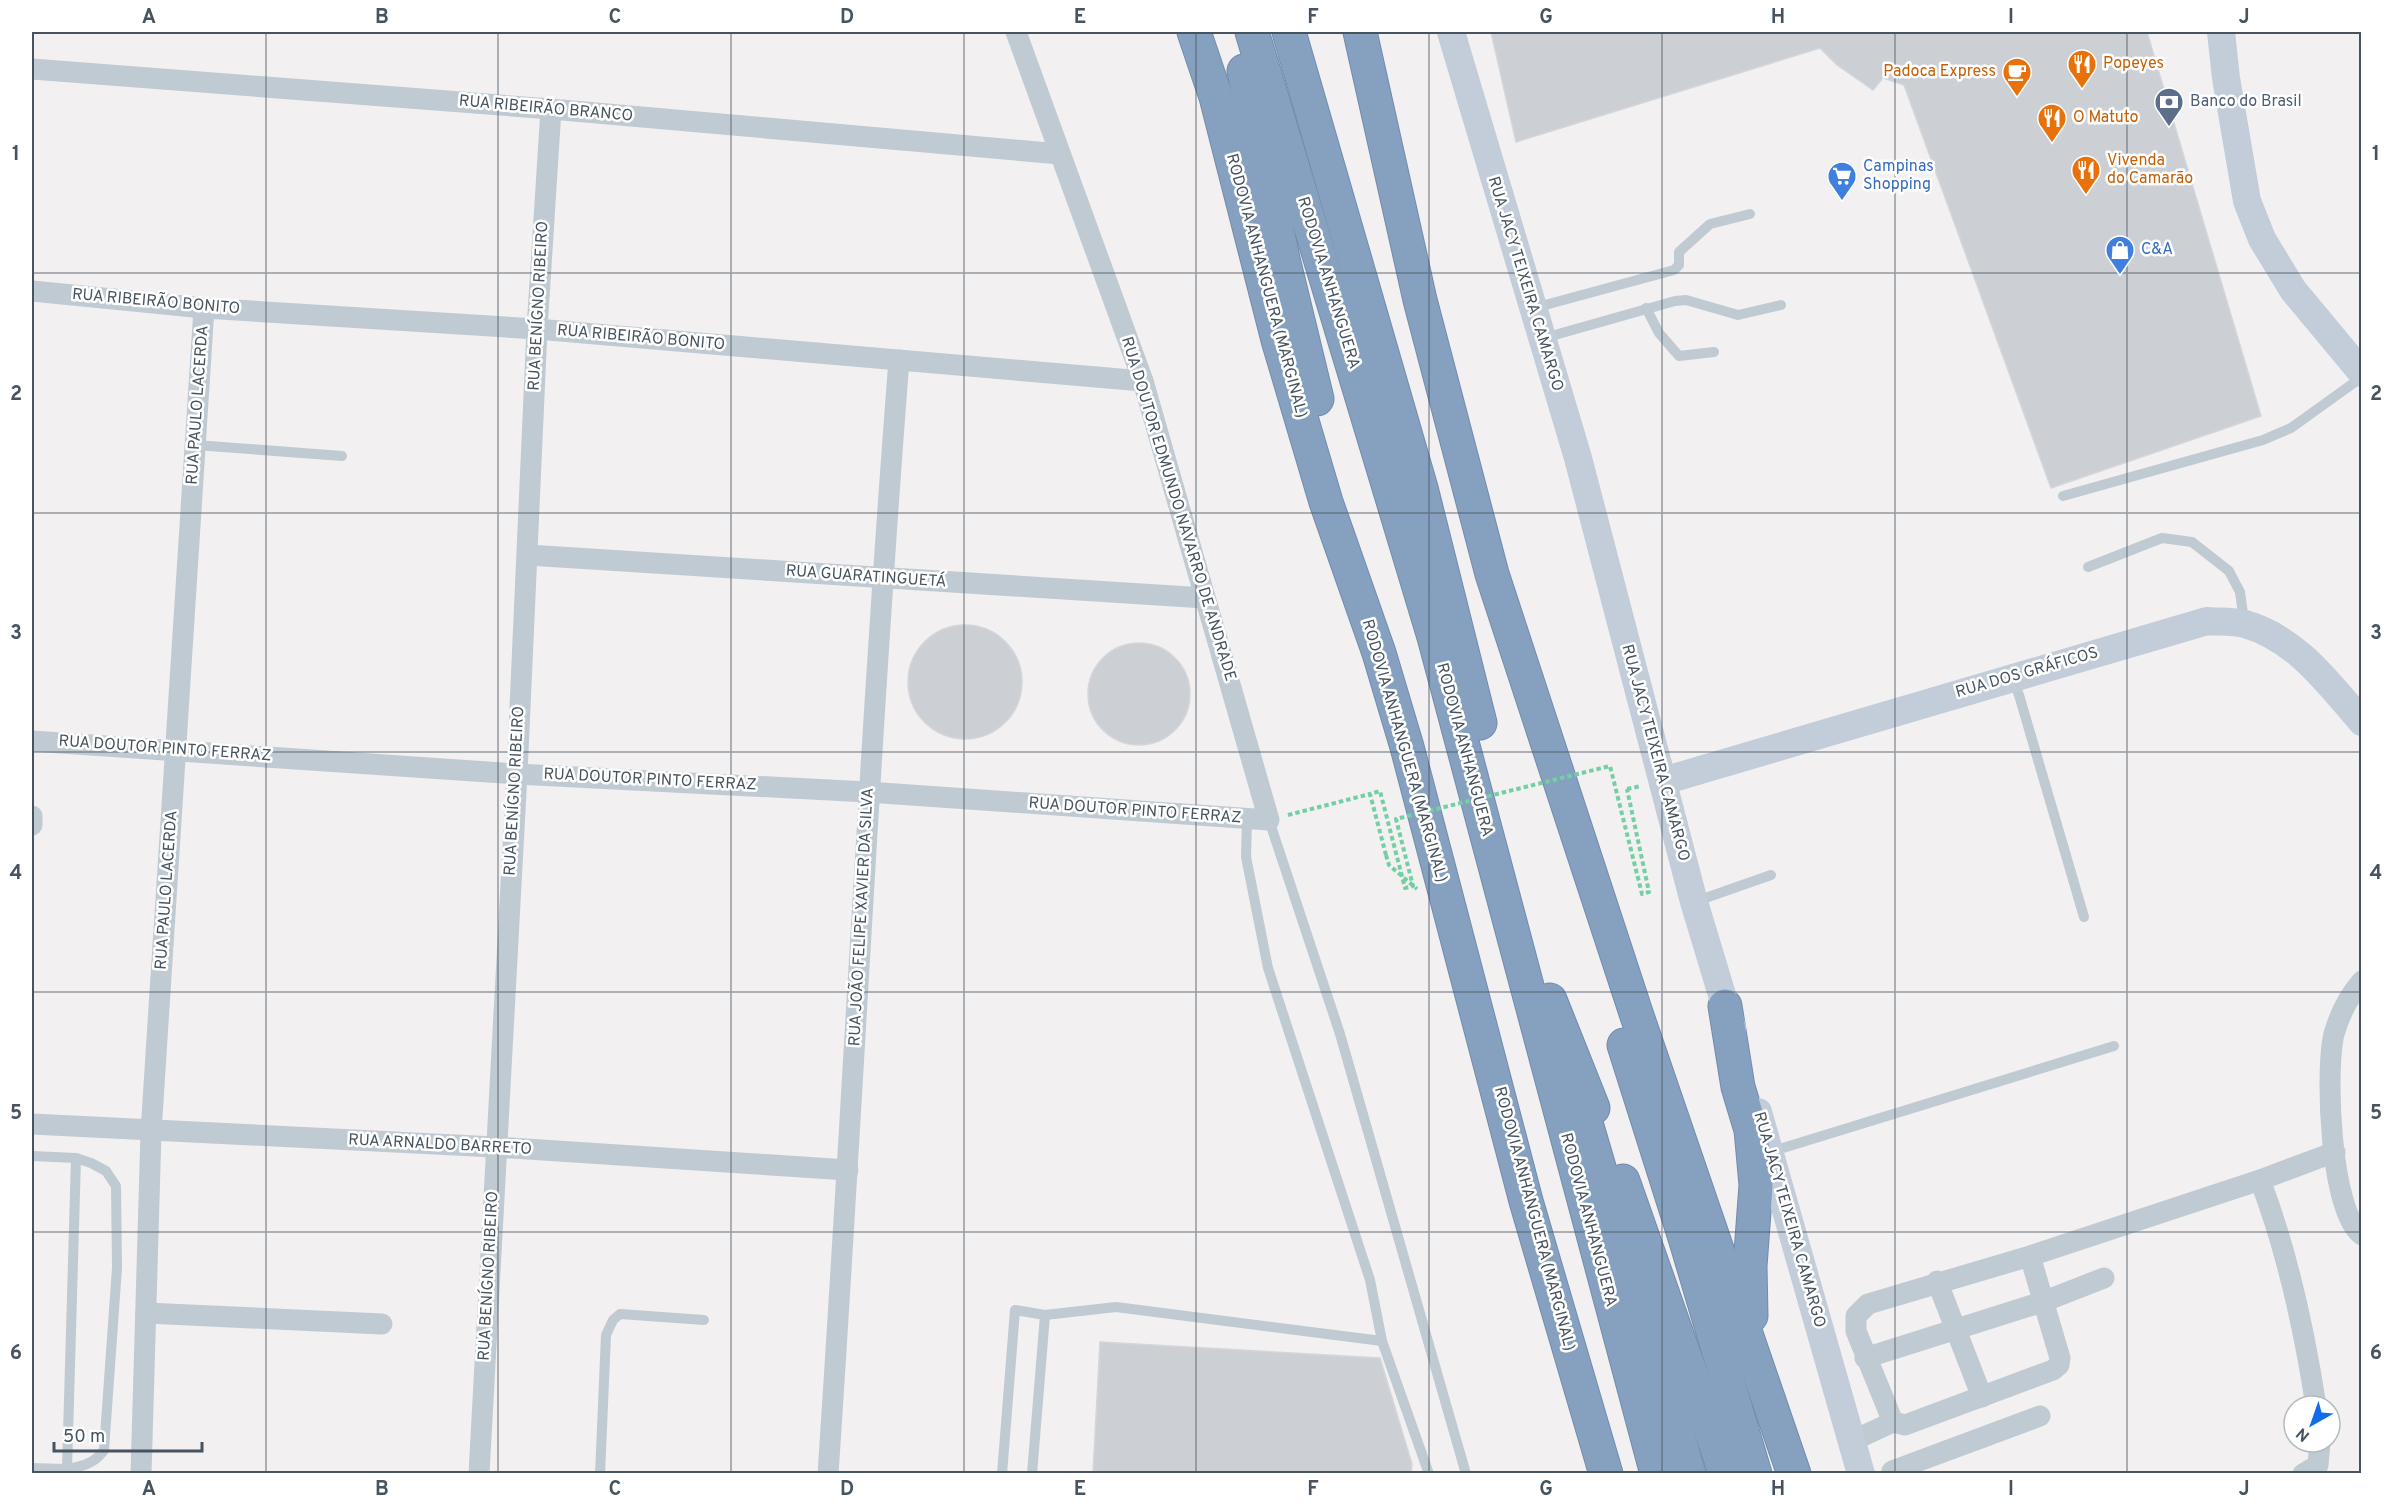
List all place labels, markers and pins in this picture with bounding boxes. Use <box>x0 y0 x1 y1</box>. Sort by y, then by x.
restaurant icon: Popeyes <box>2066 48 2098 90</box>
place label: Popeyes <box>2103 54 2164 74</box>
cafe icon: Padoca Express <box>2001 56 2033 98</box>
place label: Padoca Express <box>1883 62 1996 82</box>
bank icon: Banco do Brasil <box>2153 86 2185 128</box>
place label: Banco do Brasil <box>2190 92 2302 112</box>
restaurant icon: O Matuto <box>2036 102 2068 144</box>
place label: O Matuto <box>2073 108 2139 128</box>
place label: Vivenda do Camarão <box>2107 151 2193 189</box>
restaurant icon: Vivenda do Camarão <box>2070 154 2102 196</box>
place label: Campinas Shopping <box>1863 157 1934 195</box>
supermarket icon: Campinas Shopping <box>1826 160 1858 202</box>
shop icon: C&A <box>2104 234 2136 276</box>
place label: C&A <box>2141 240 2173 260</box>

